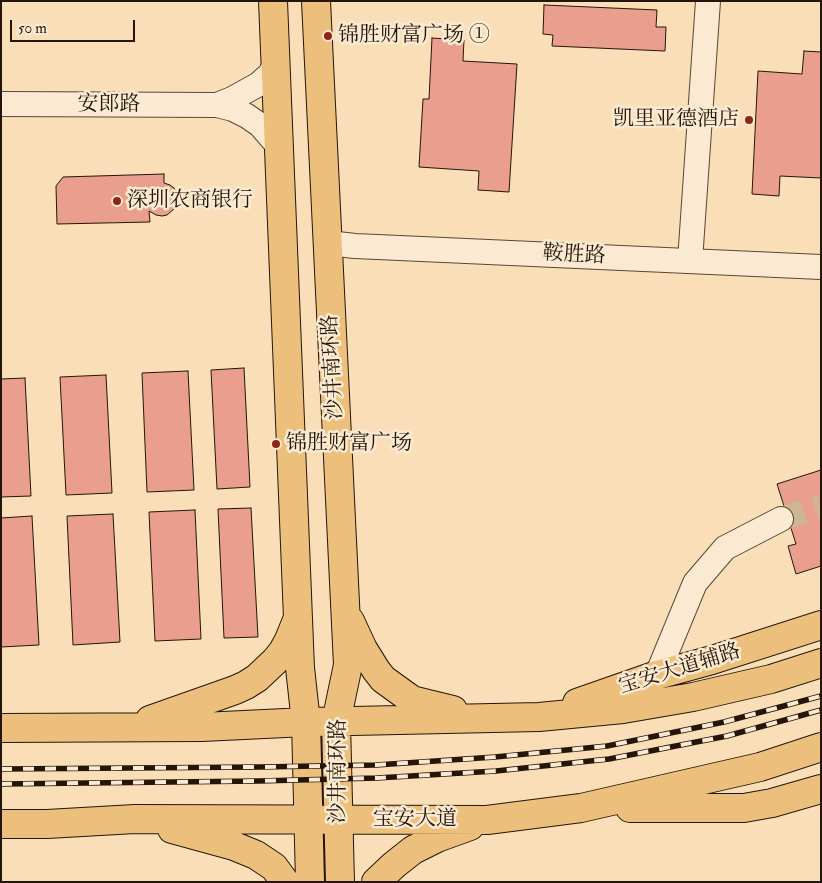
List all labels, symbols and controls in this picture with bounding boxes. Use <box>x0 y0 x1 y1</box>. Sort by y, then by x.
scale bar <box>12 10 138 42</box>
text: 50 m <box>18 19 47 38</box>
place label: 锦胜财富广场 ① <box>338 23 489 49</box>
marker: 锦胜财富广场 ① <box>322 30 334 42</box>
street label: 安郎路 <box>78 92 140 118</box>
place label: 凯里亚德酒店 <box>613 107 739 133</box>
marker: 凯里亚德酒店 <box>743 114 755 126</box>
place label: 深圳农商银行 <box>127 188 253 214</box>
marker: 深圳农商银行 <box>111 195 123 207</box>
street label: 鞍胜路 <box>542 242 606 270</box>
street label: 沙井南环路 <box>319 314 349 420</box>
place label: 锦胜财富广场 <box>286 431 412 457</box>
marker: 锦胜财富广场 <box>270 438 282 450</box>
street label: 宝安大道辅路 <box>616 640 744 700</box>
street label: 沙井南环路 <box>326 719 352 823</box>
street label: 宝安大道 <box>373 807 457 833</box>

